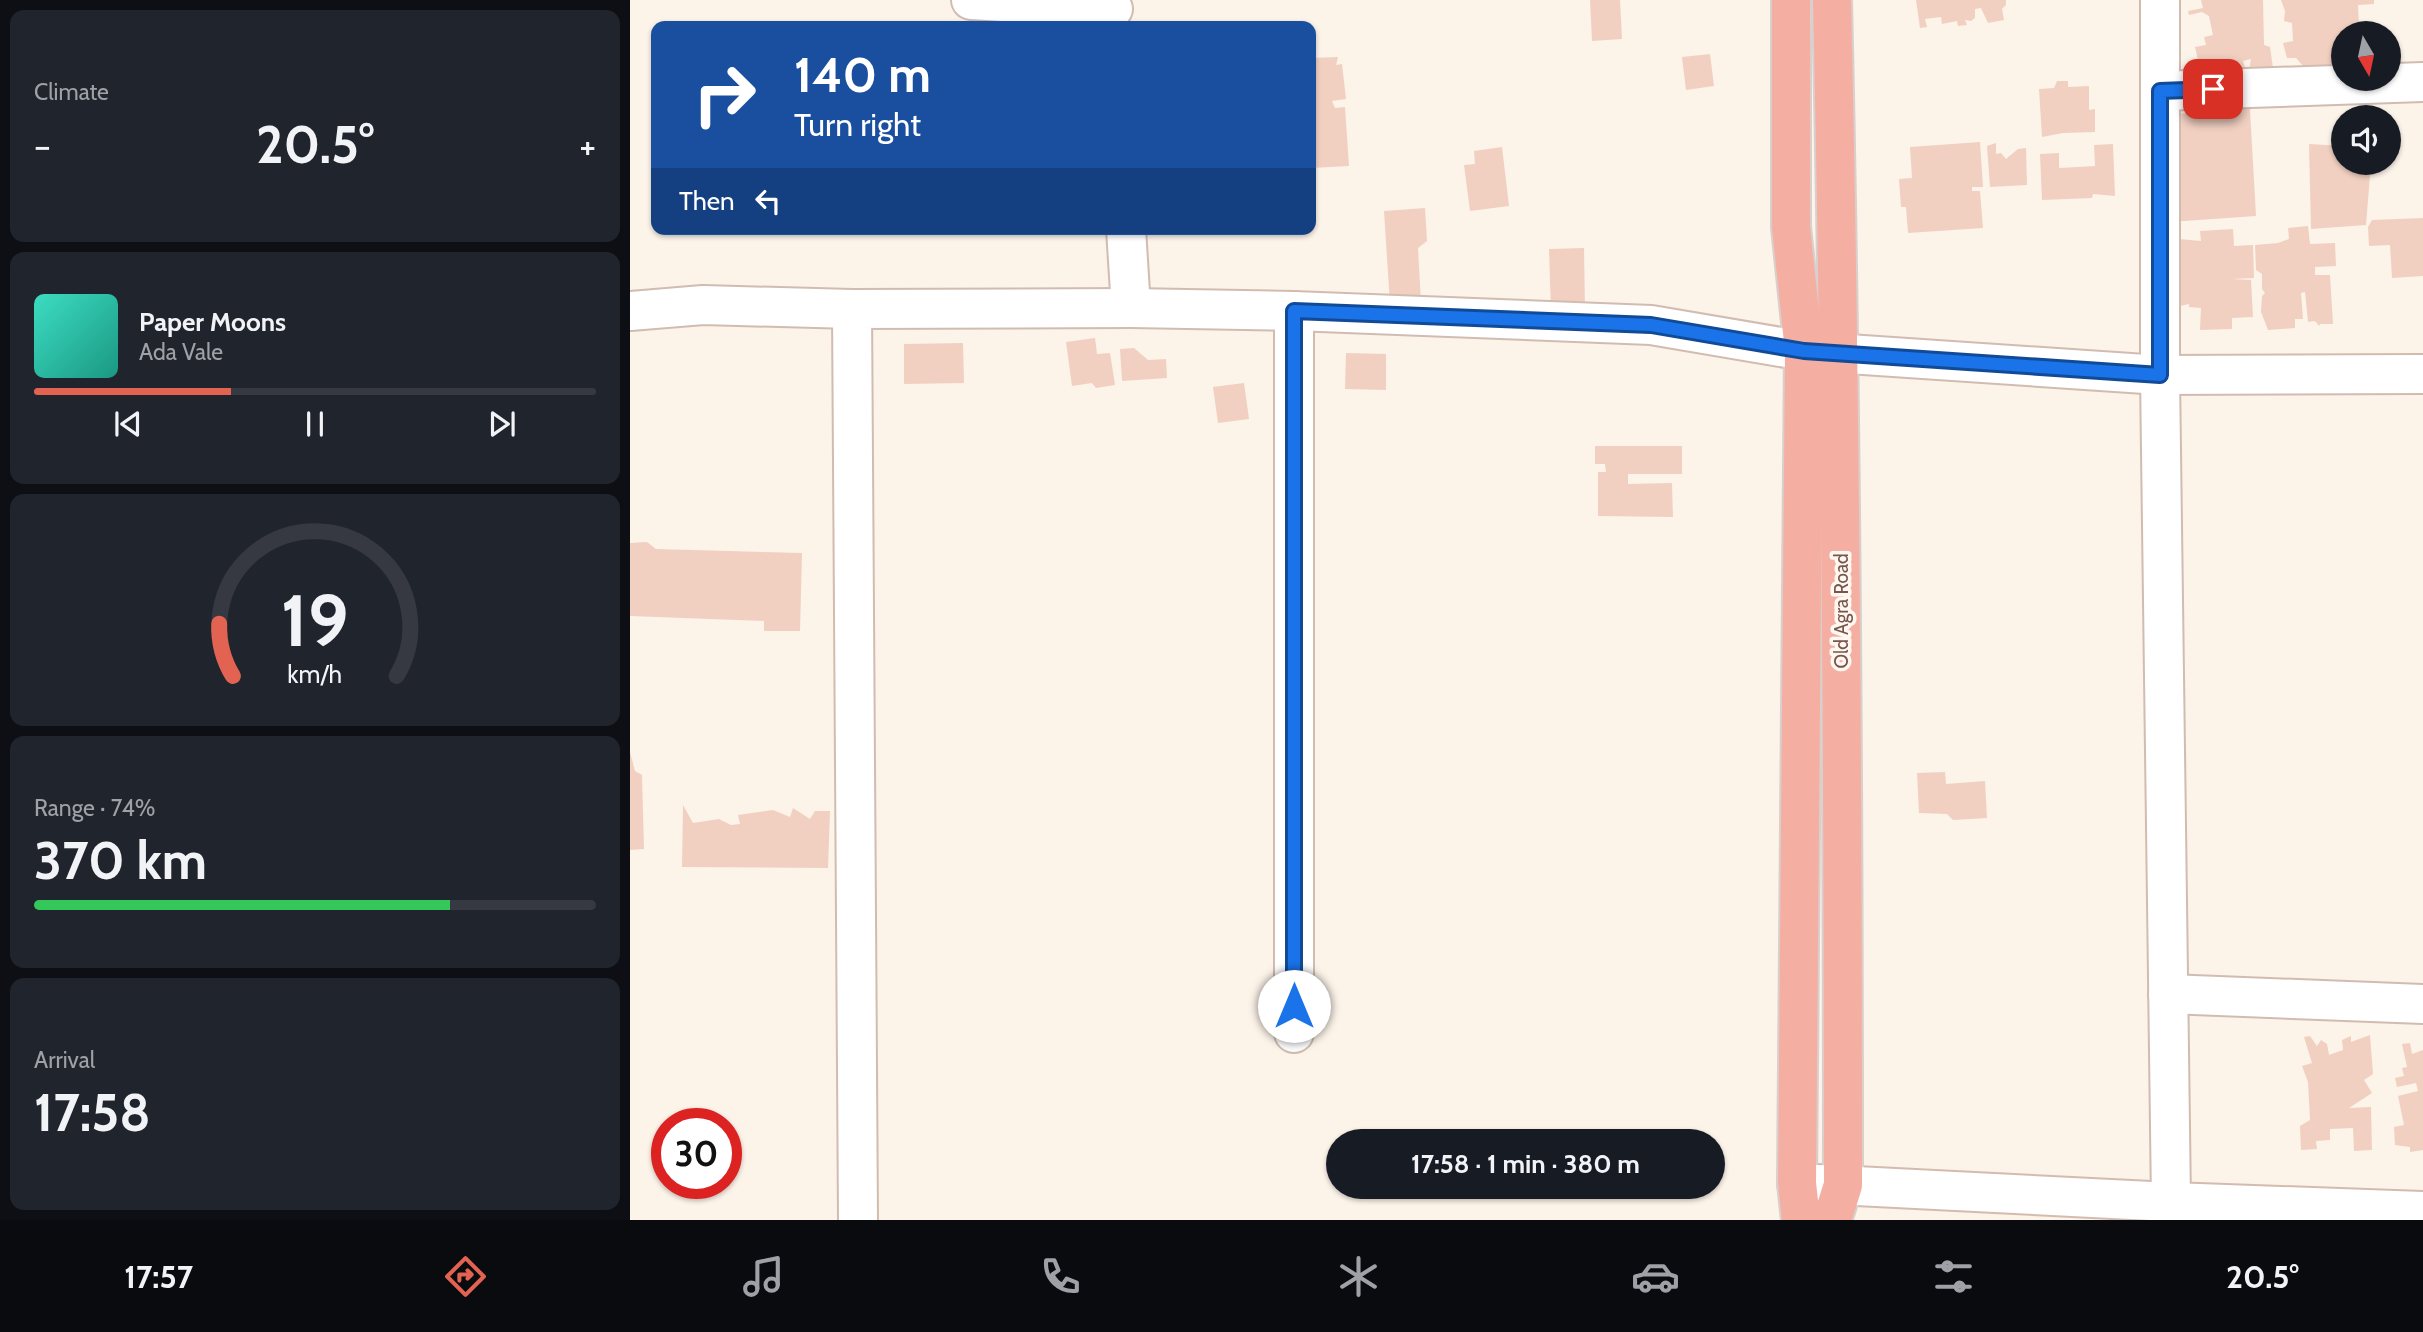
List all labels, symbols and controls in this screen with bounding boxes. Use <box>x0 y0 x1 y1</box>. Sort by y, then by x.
north arrow <box>2331 21 2401 91</box>
map controls <box>2331 21 2401 175</box>
text: 140 m <box>794 45 931 104</box>
icon: right <box>679 49 770 140</box>
pin <box>2183 59 2243 119</box>
icon: arrive <box>2194 70 2232 108</box>
text: Climate <box>34 78 109 106</box>
text: Turn right <box>794 105 921 144</box>
button: sound <box>2331 105 2401 175</box>
text: 20.5° <box>256 113 374 176</box>
text: − <box>34 122 51 169</box>
text: + <box>579 122 596 169</box>
icon: left <box>749 182 787 220</box>
text: Then <box>679 185 735 217</box>
text: Paper Moons <box>139 306 286 338</box>
text: Ada Vale <box>139 338 223 366</box>
icon: previous <box>109 405 147 443</box>
icon: pause <box>296 405 334 443</box>
icon: next <box>483 405 521 443</box>
street label: Old Agra Road <box>1830 553 1853 669</box>
text: 19 <box>281 576 349 664</box>
text: km/h <box>288 659 342 689</box>
text: Range · 74% <box>34 794 155 822</box>
text: 370 km <box>34 829 207 892</box>
position arrow <box>1257 969 1331 1043</box>
text: Arrival <box>34 1046 95 1074</box>
text: 17:58 <box>34 1081 151 1144</box>
speed limit sign: 30 <box>651 1108 742 1199</box>
text: 17:58 · 1 min · 380 m <box>1411 1148 1640 1180</box>
icon: directions <box>441 1252 490 1301</box>
icon: music <box>739 1252 788 1301</box>
icon: phone <box>1036 1252 1085 1301</box>
icon: climate <box>1334 1252 1383 1301</box>
icon: car <box>1631 1252 1680 1301</box>
icon: filters <box>1929 1252 1978 1301</box>
text: 17:57 <box>124 1257 193 1296</box>
text: 20.5° <box>2226 1257 2299 1296</box>

